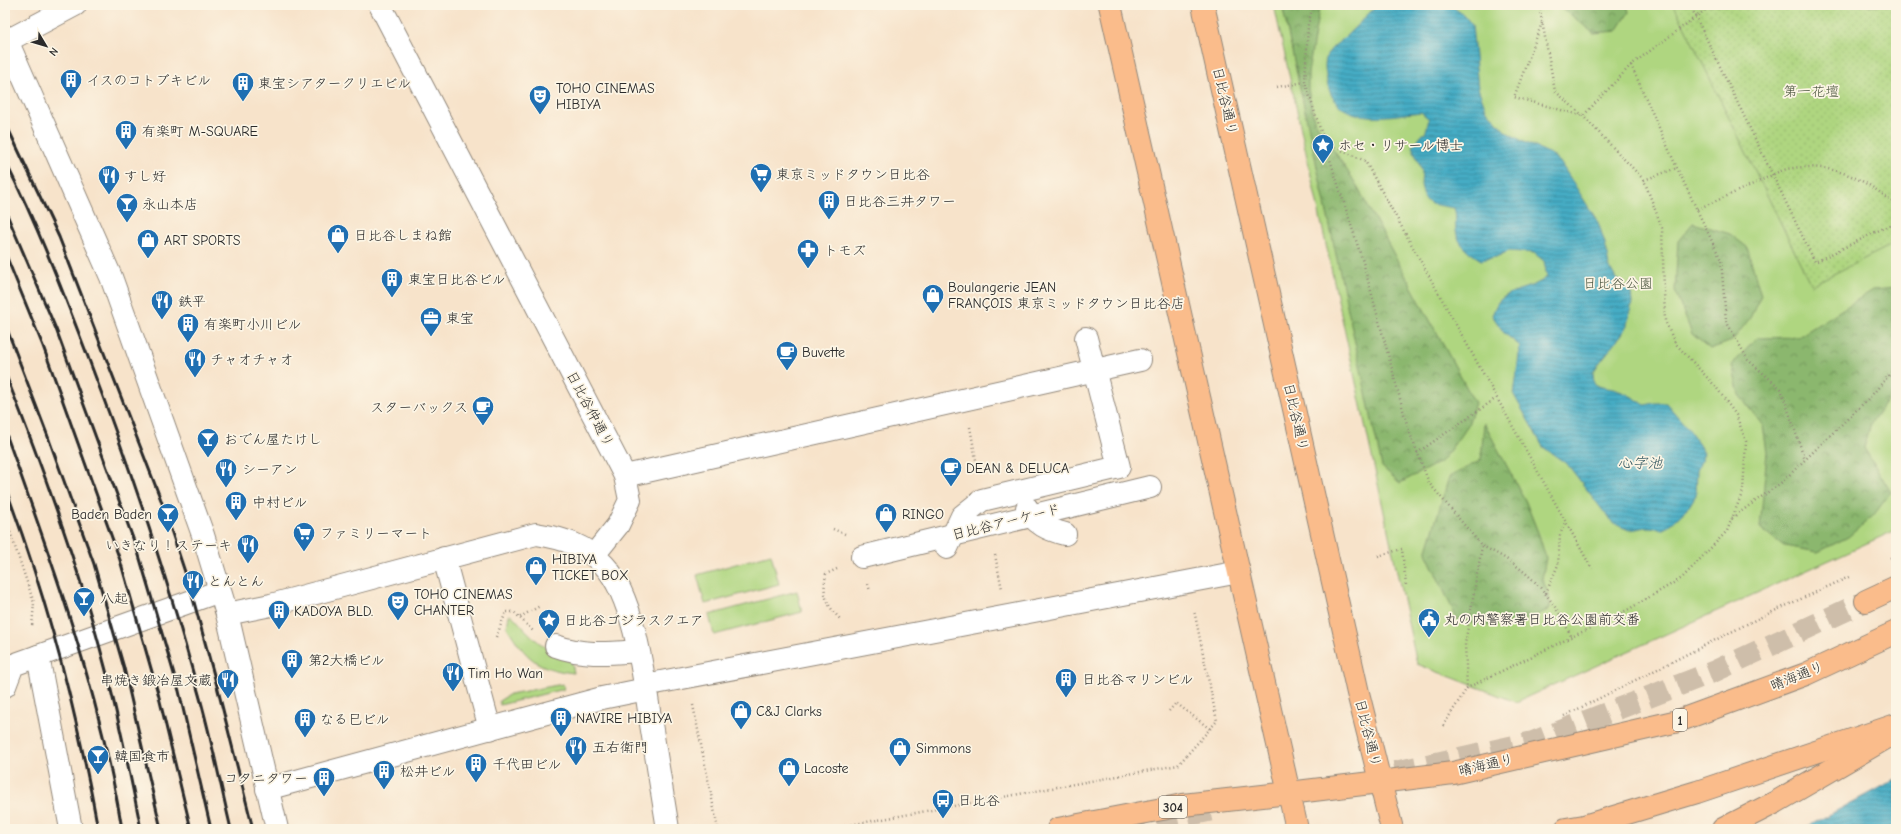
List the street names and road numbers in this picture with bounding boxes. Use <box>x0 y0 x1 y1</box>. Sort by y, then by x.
street label: 日比谷通り <box>1209 65 1241 137</box>
street label: 日比谷仲通り <box>563 368 617 450</box>
street label: 日比谷通り <box>1280 381 1312 453</box>
street label: 日比谷アーケード <box>950 500 1062 544</box>
street label: 晴海通り <box>1768 658 1826 694</box>
street label: 日比谷通り <box>1351 697 1385 769</box>
road number: 1 <box>1673 709 1687 731</box>
street label: 晴海通り <box>1457 750 1515 780</box>
road number: 304 <box>1159 796 1187 818</box>

